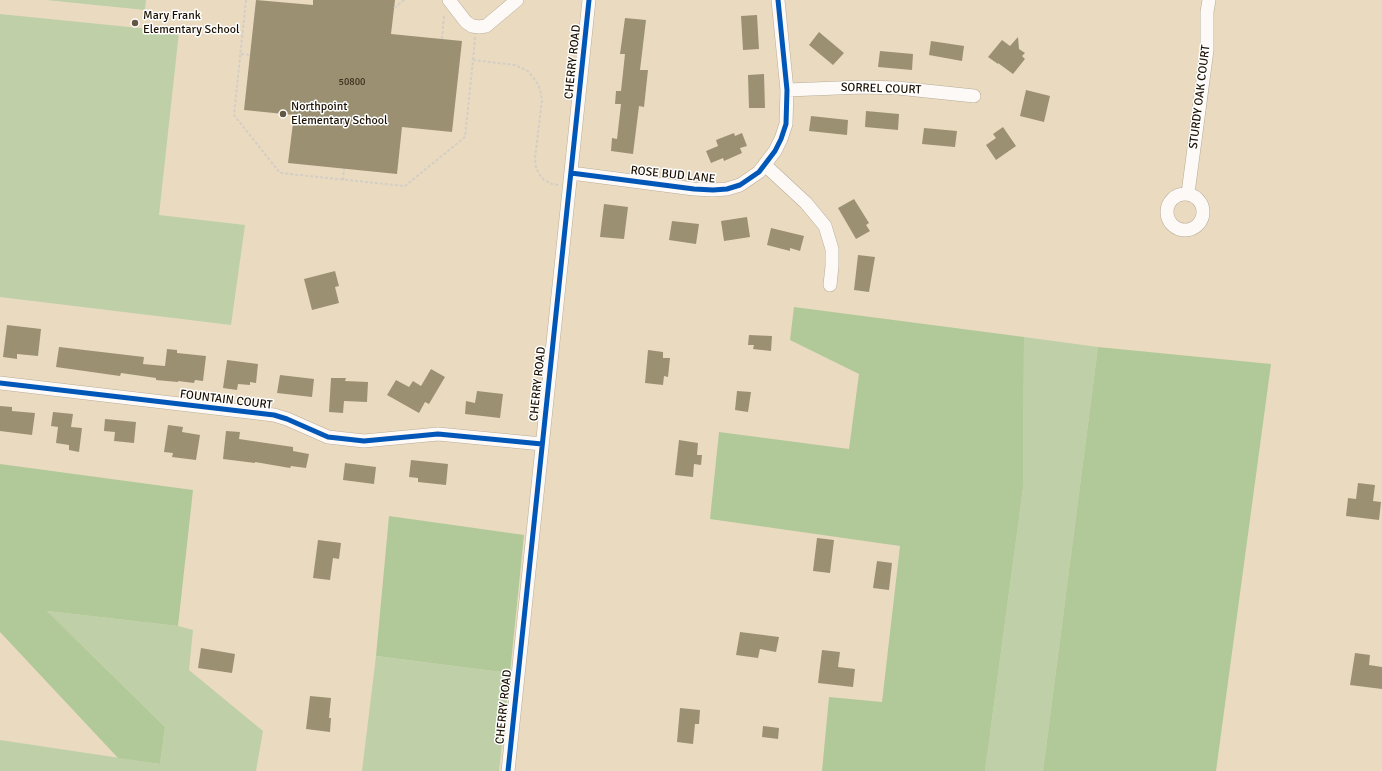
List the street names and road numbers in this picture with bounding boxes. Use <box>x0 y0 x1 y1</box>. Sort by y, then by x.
street label: CHERRY ROAD <box>562 24 584 100</box>
street label: STURDY OAK COURT <box>1186 44 1214 150</box>
street label: SORREL COURT <box>841 80 921 98</box>
street label: ROSE BUD LANE <box>630 163 716 187</box>
street label: CHERRY ROAD <box>527 346 549 422</box>
street label: FOUNTAIN COURT <box>179 387 273 413</box>
street label: CHERRY ROAD <box>493 669 515 745</box>

